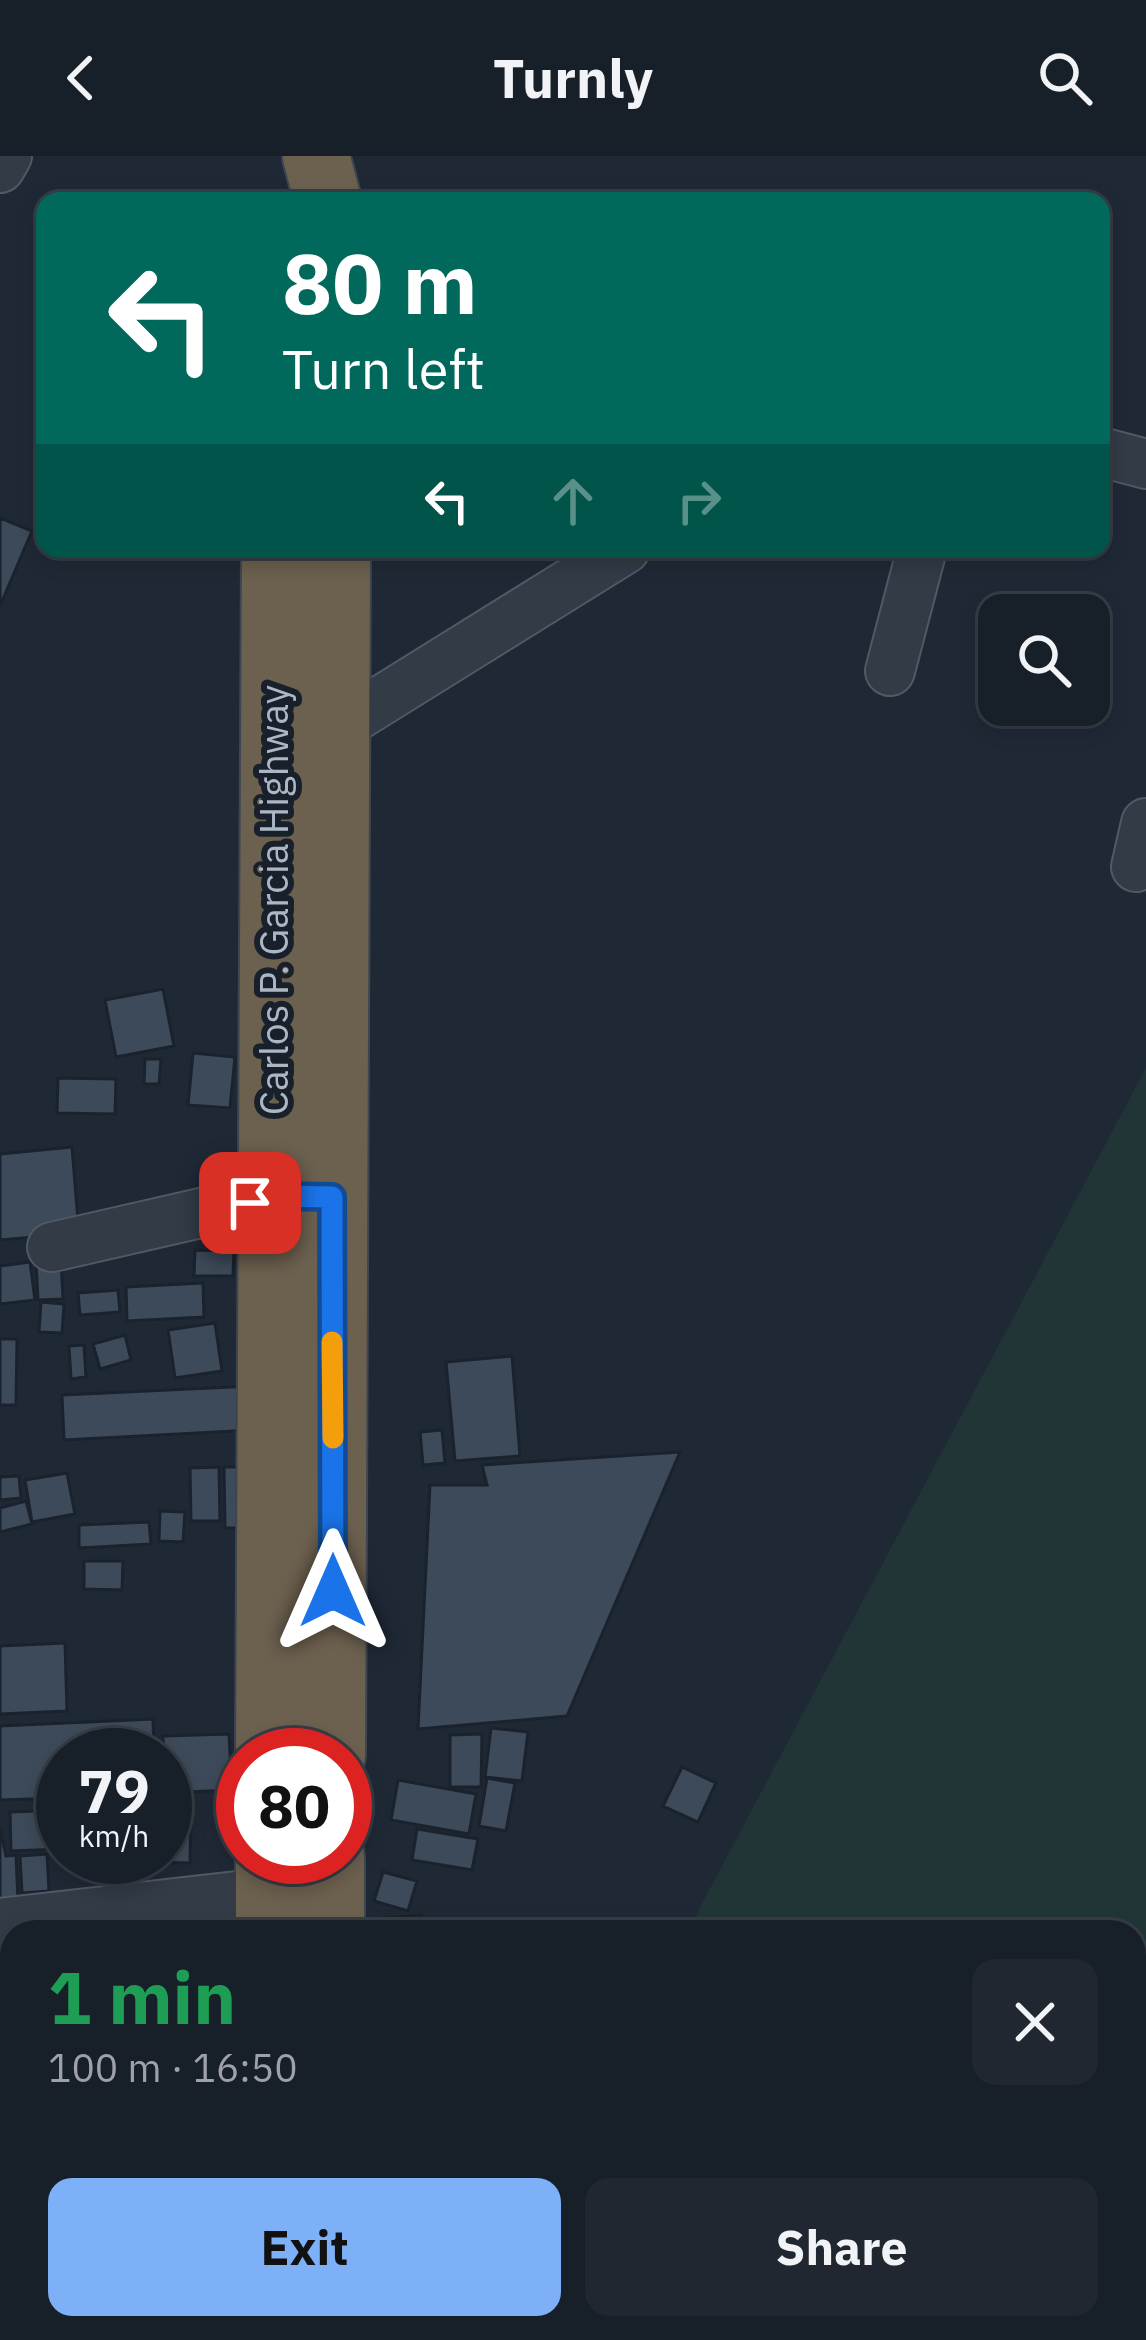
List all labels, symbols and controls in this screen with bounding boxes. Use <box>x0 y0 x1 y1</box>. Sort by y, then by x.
text: Turnly <box>493 43 653 113</box>
icon: back <box>48 45 114 111</box>
icon: search <box>1032 45 1098 111</box>
text: 80 m <box>282 228 478 337</box>
icon: left <box>84 240 240 396</box>
text: Turn left <box>282 334 485 404</box>
icon: left <box>414 468 480 534</box>
icon: ahead <box>540 468 606 534</box>
icon: right <box>666 468 732 534</box>
map controls <box>978 594 1110 726</box>
button: search <box>978 594 1110 726</box>
street label: Carlos P. Garcia Highway <box>248 685 299 1115</box>
pin <box>199 1152 301 1254</box>
icon: arrive <box>217 1170 283 1236</box>
position arrow <box>270 1528 396 1654</box>
speed limit sign: 80 <box>216 1728 372 1884</box>
text: 79 <box>78 1751 150 1830</box>
text: km/h <box>79 1816 149 1855</box>
text: 1 min <box>48 1950 236 2044</box>
button: close <box>972 1959 1098 2085</box>
text: 100 m · 16:50 <box>48 2042 298 2093</box>
button: Exit <box>48 2178 561 2316</box>
button: Share <box>585 2178 1098 2316</box>

